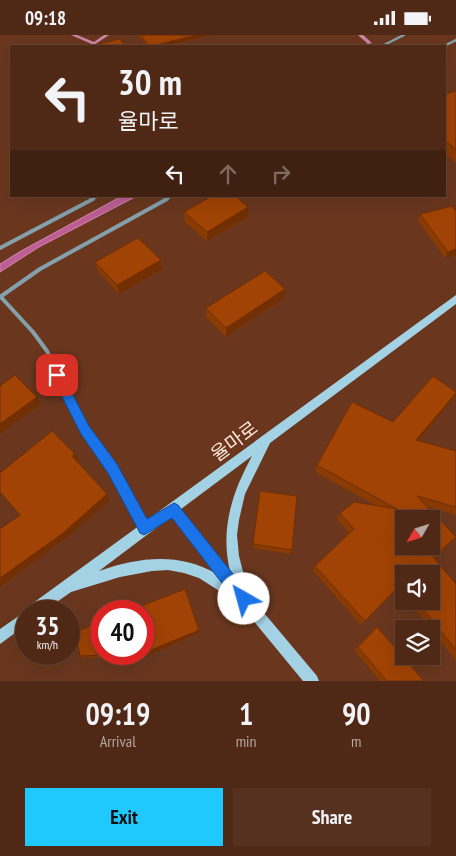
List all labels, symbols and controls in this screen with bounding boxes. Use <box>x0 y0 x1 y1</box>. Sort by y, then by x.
text: 09:18 <box>25 6 66 30</box>
text: 30 m <box>118 59 182 105</box>
icon: left <box>35 65 100 130</box>
text: 율마로 <box>118 107 179 135</box>
icon: left <box>161 160 189 188</box>
icon: ahead <box>214 160 242 188</box>
icon: right <box>267 160 295 188</box>
pin <box>36 354 78 396</box>
icon: arrive <box>43 361 71 389</box>
street label: 율마로 <box>206 416 262 466</box>
north arrow <box>395 510 440 555</box>
map controls <box>395 510 440 665</box>
button: sound <box>395 565 440 610</box>
position arrow <box>217 572 269 624</box>
speed limit sign: 40 <box>90 600 155 665</box>
text: 35 <box>36 610 59 642</box>
button: layers <box>395 620 440 665</box>
text: km/h <box>37 637 58 652</box>
text: 09:19 <box>85 694 150 733</box>
text: 1 <box>239 694 253 733</box>
text: 90 <box>342 694 371 733</box>
text: Arrival <box>100 731 136 751</box>
text: min <box>236 731 257 751</box>
text: m <box>351 731 361 751</box>
button: Exit <box>25 788 223 846</box>
button: Share <box>233 788 431 846</box>

